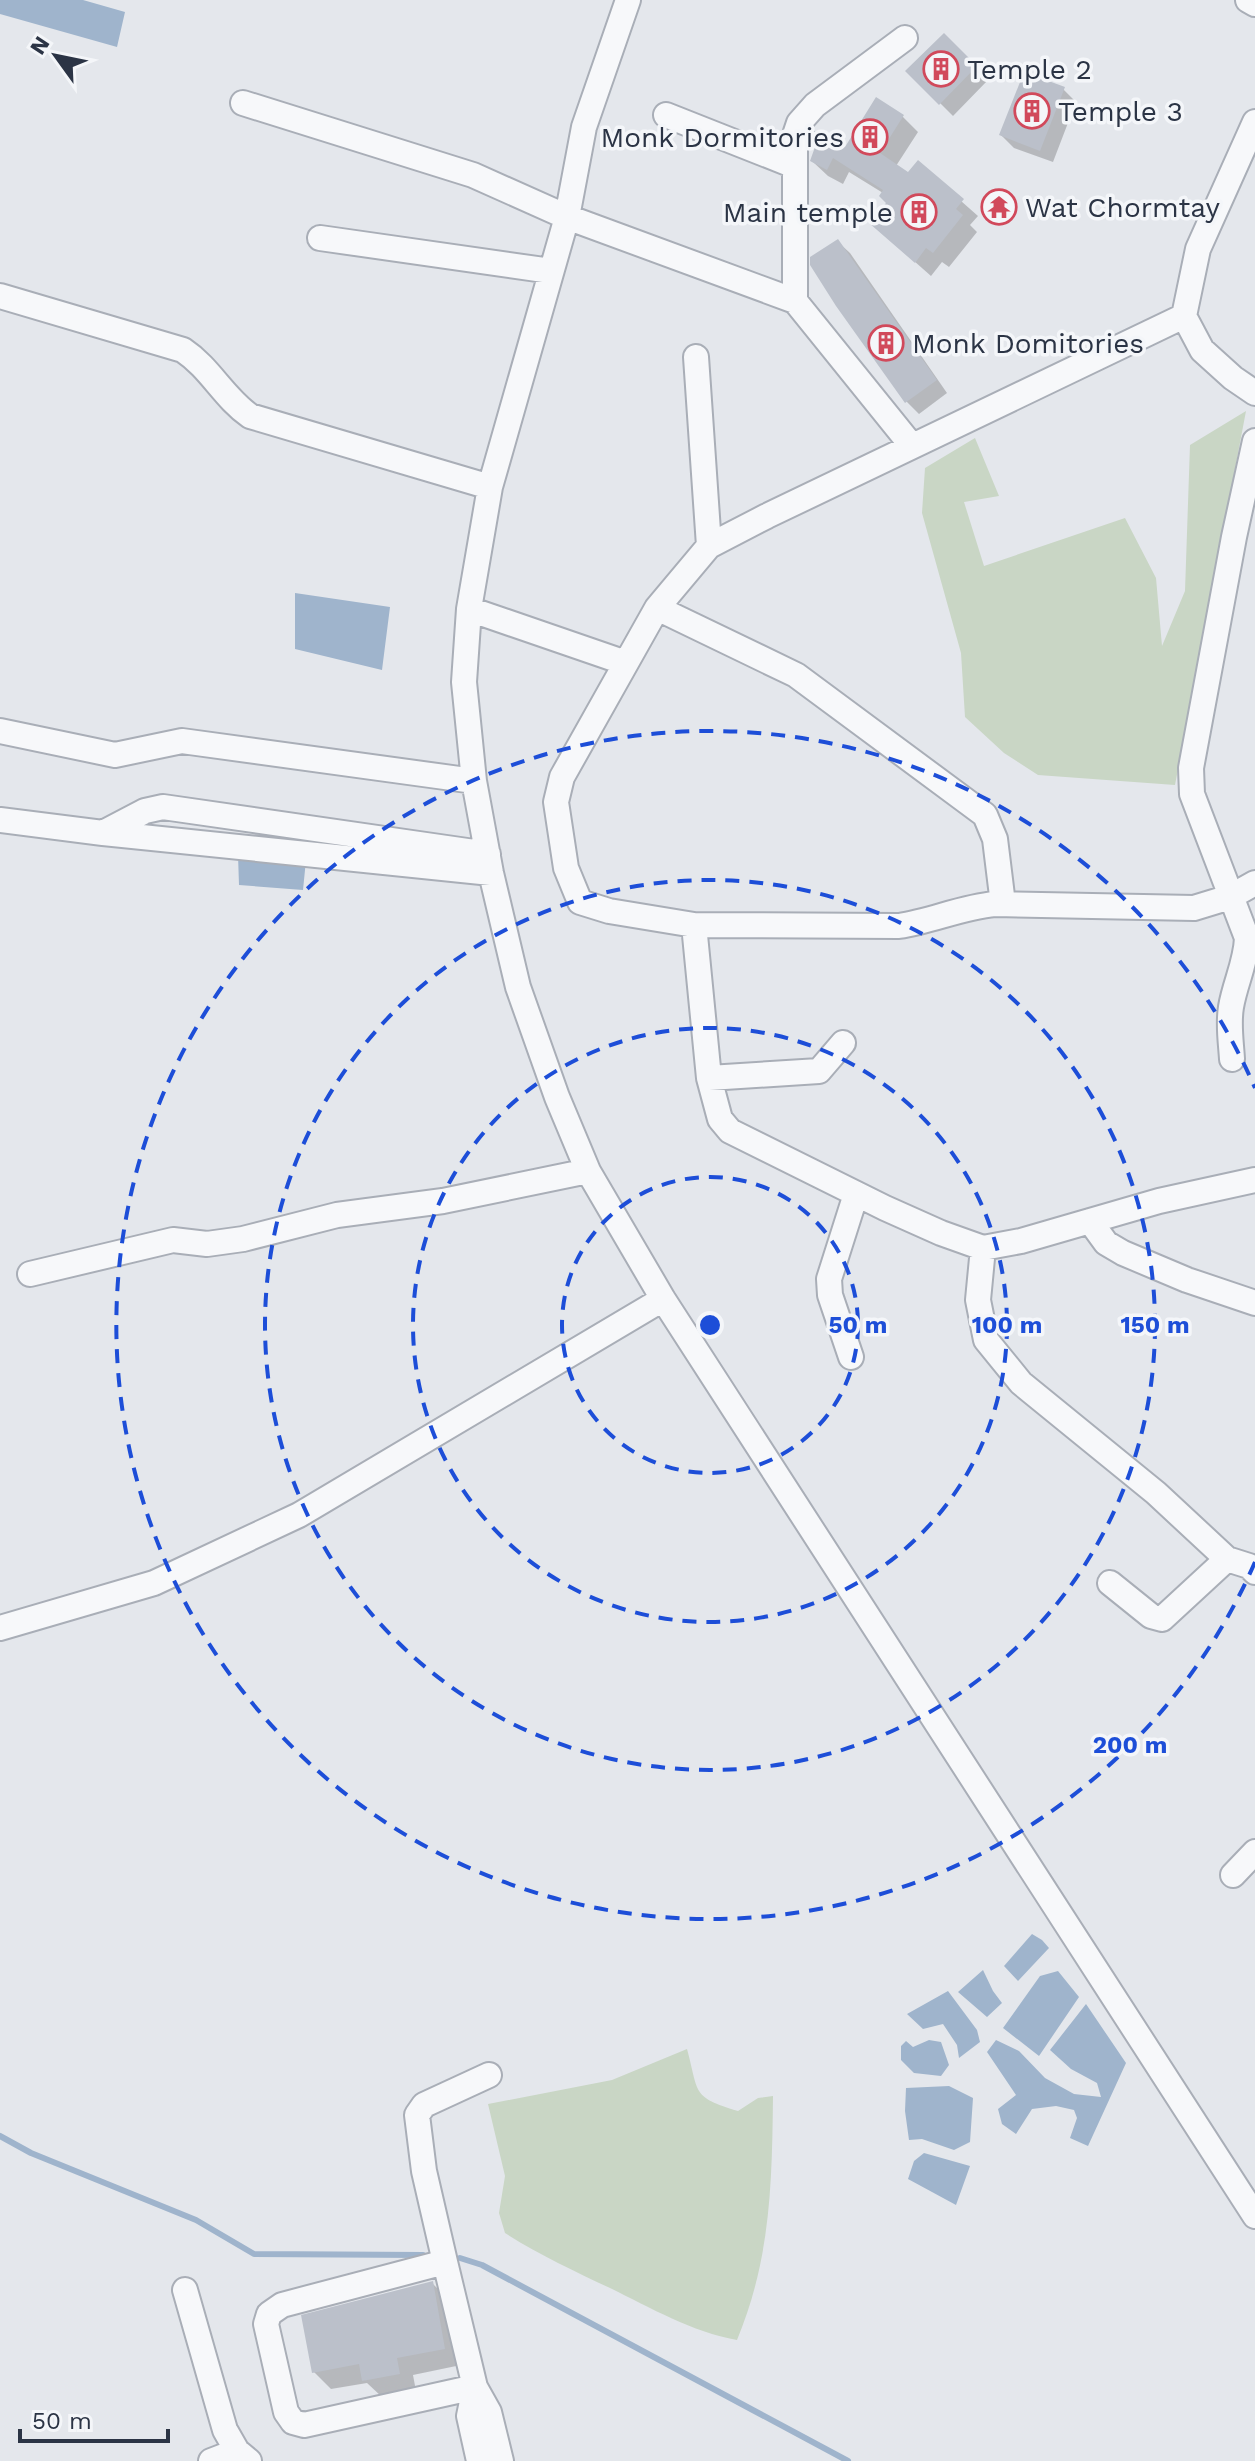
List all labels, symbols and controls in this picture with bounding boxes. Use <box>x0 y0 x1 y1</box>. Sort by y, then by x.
north arrow <box>16 16 96 96</box>
text: N <box>25 32 55 59</box>
building icon: Temple 2 <box>922 50 960 88</box>
place label: Temple 2 <box>967 53 1092 86</box>
building icon: Temple 3 <box>1013 92 1051 130</box>
place label: Temple 3 <box>1058 95 1183 128</box>
building icon: Monk Dormitories <box>851 118 889 156</box>
place label: Monk Dormitories <box>601 121 844 154</box>
temple icon: Wat Chormtay <box>980 188 1018 226</box>
place label: Wat Chormtay <box>1025 191 1220 224</box>
building icon: Main temple <box>900 193 938 231</box>
place label: Main temple <box>723 196 893 229</box>
building icon: Monk Domitories <box>867 324 905 362</box>
place label: Monk Domitories <box>912 327 1144 360</box>
centre of rings <box>696 1311 724 1339</box>
text: 50 m <box>829 1311 887 1339</box>
text: 100 m <box>972 1311 1042 1339</box>
text: 150 m <box>1120 1311 1190 1339</box>
text: 200 m <box>1093 1731 1167 1759</box>
scale bar <box>20 2393 168 2443</box>
text: 50 m <box>32 2407 92 2435</box>

